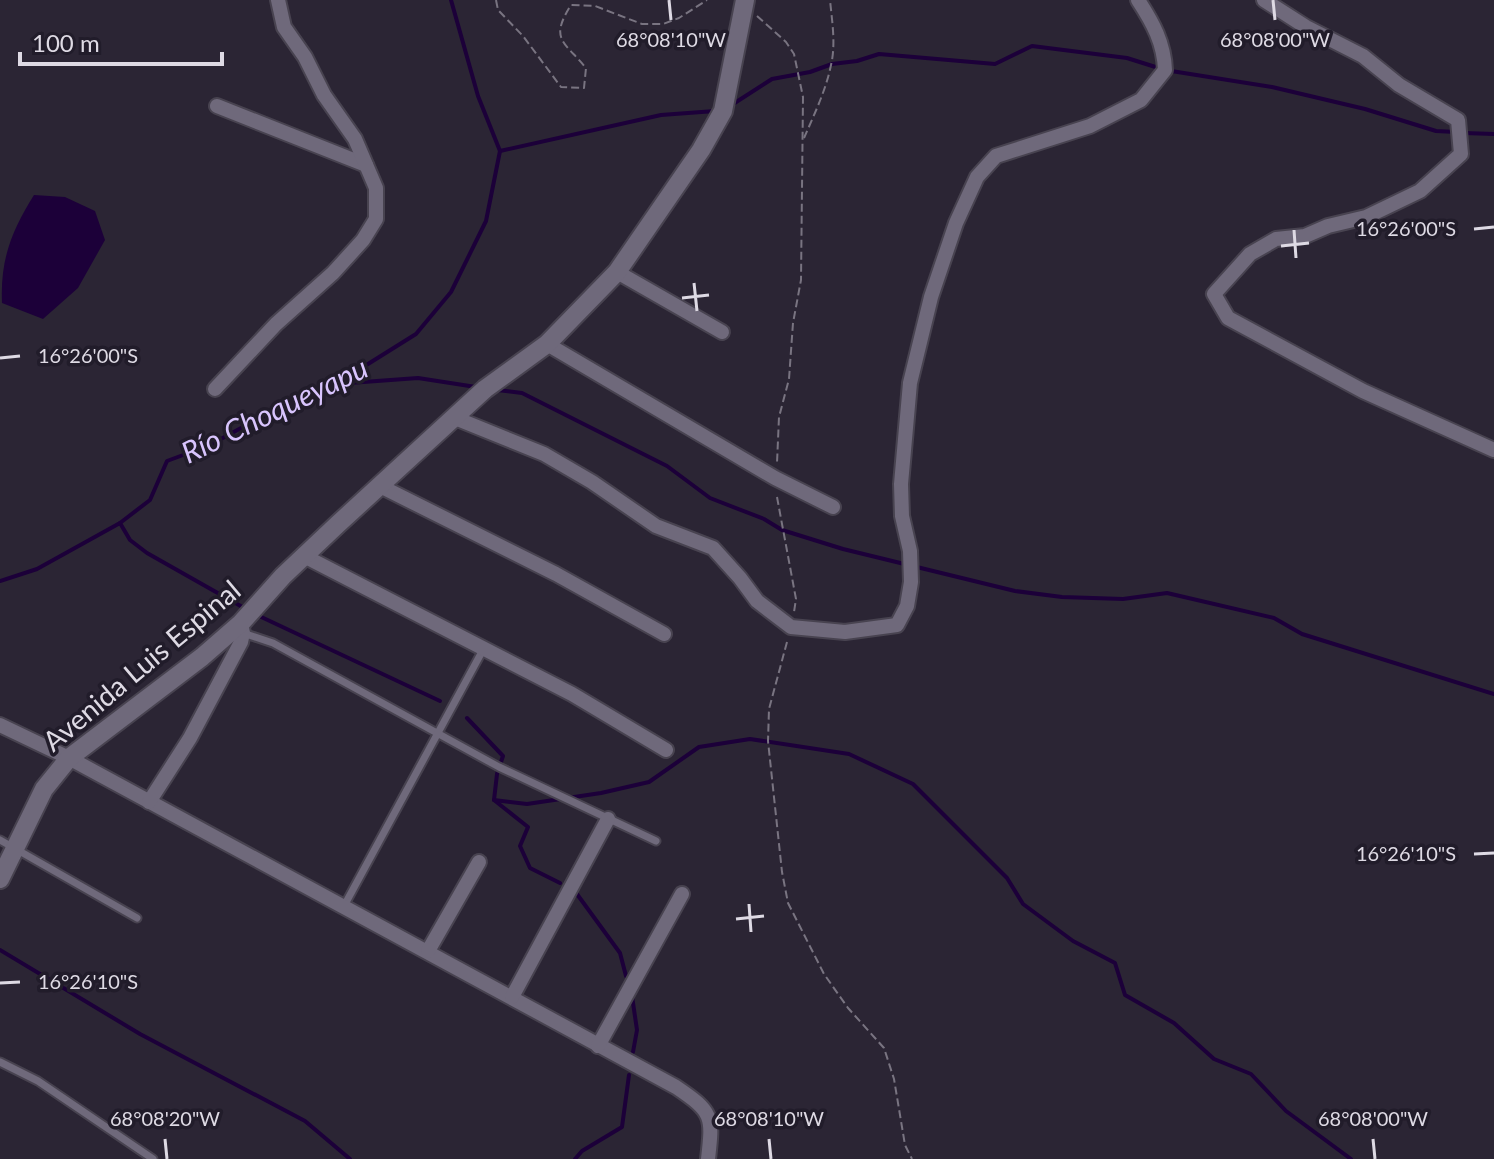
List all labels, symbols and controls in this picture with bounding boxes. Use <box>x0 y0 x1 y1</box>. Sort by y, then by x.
scale bar <box>20 16 222 66</box>
text: 68°08'10"W <box>616 27 726 51</box>
text: 68°08'00"W <box>1220 27 1330 51</box>
text: 100 m <box>32 28 100 57</box>
text: 16°26'00"S <box>1356 216 1456 240</box>
text: 16°26'00"S <box>38 343 138 367</box>
water label: Río Choqueyapu <box>175 348 373 470</box>
street label: Avenida Luis Espinal <box>35 572 247 758</box>
text: 16°26'10"S <box>1356 841 1456 865</box>
text: 16°26'10"S <box>38 969 138 993</box>
text: 68°08'20"W <box>110 1106 220 1130</box>
text: 68°08'10"W <box>714 1106 824 1130</box>
text: 68°08'00"W <box>1318 1106 1428 1130</box>

